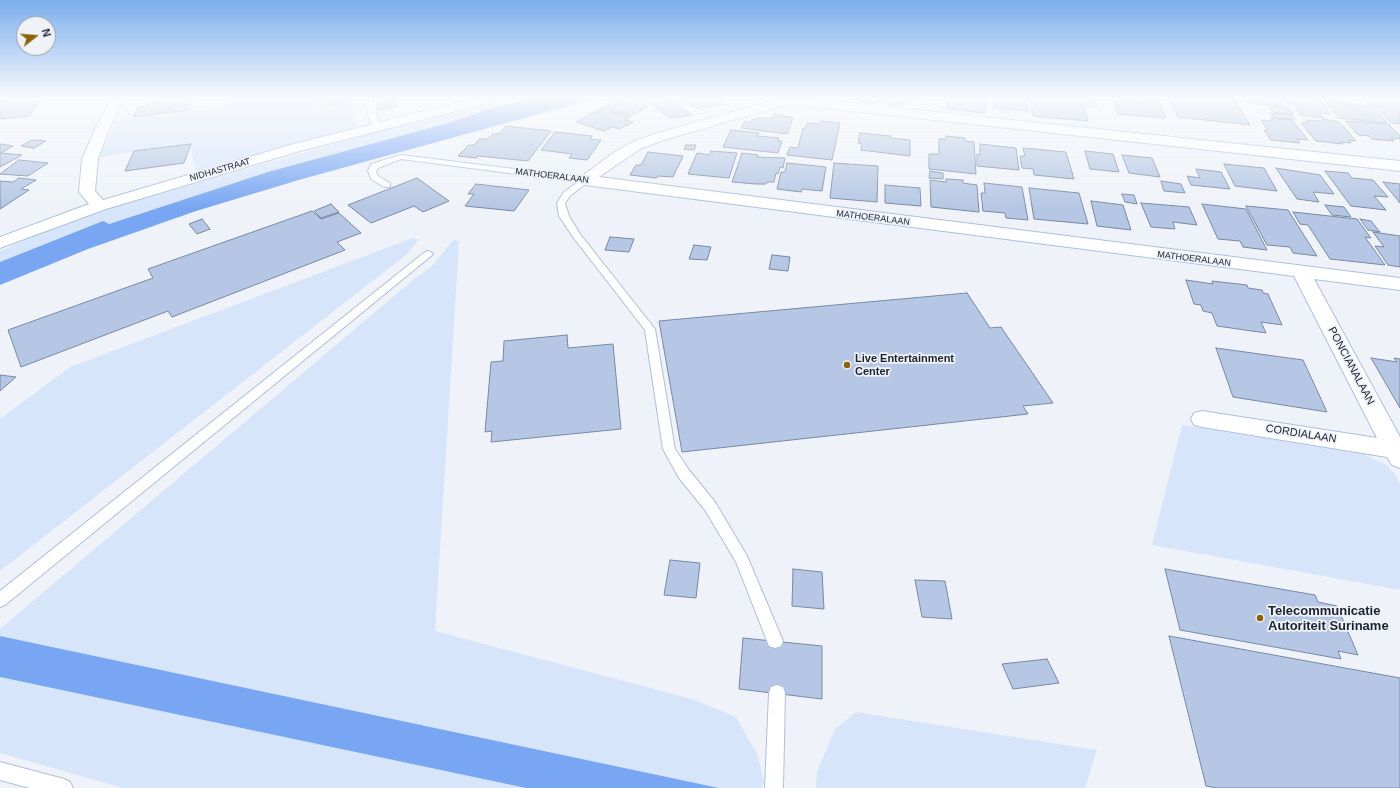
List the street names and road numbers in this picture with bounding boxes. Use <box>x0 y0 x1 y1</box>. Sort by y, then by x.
street label: NIDHASTRAAT <box>188 156 252 184</box>
street label: MATHOERALAAN <box>515 166 589 186</box>
street label: MATHOERALAAN <box>836 208 910 228</box>
street label: MATHOERALAAN <box>1157 249 1231 269</box>
street label: PONCIANALAAN <box>1325 325 1377 407</box>
street label: CORDIALAAN <box>1265 422 1337 446</box>

